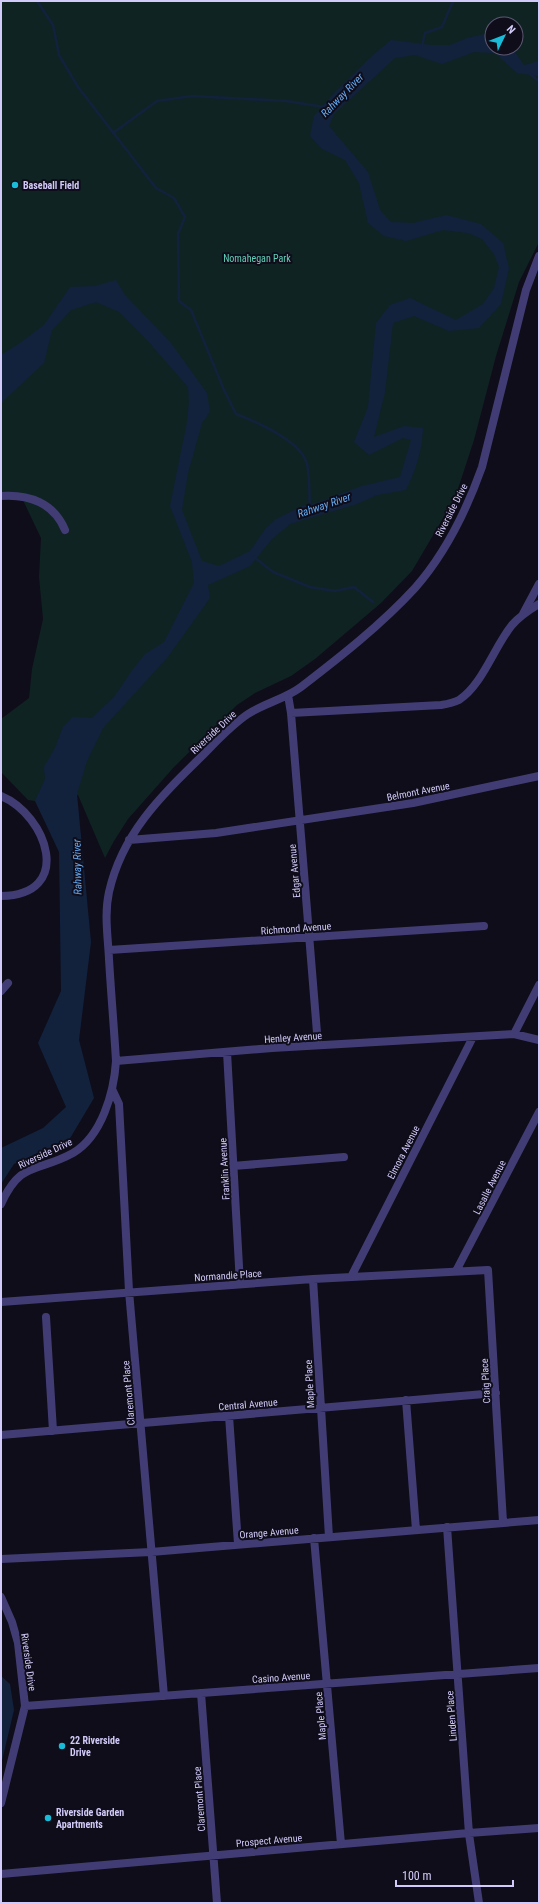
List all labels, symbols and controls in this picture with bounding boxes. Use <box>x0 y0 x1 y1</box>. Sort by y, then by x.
north arrow <box>484 16 524 56</box>
text: N <box>504 23 518 37</box>
water label: Rahway River <box>318 70 367 120</box>
marker: Baseball Field <box>10 180 20 190</box>
place label: Baseball Field <box>23 180 79 191</box>
park label: Nomahegan Park <box>223 253 291 264</box>
street label: Riverside Drive <box>433 481 470 539</box>
water label: Rahway River <box>296 490 353 521</box>
street label: Riverside Drive <box>188 708 239 756</box>
street label: Belmont Avenue <box>386 780 451 803</box>
water label: Rahway River <box>71 838 84 895</box>
street label: Edgar Avenue <box>287 843 302 898</box>
street label: Richmond Avenue <box>260 921 332 936</box>
street label: Henley Avenue <box>264 1030 323 1045</box>
street label: Elmora Avenue <box>385 1123 422 1181</box>
street label: Riverside Drive <box>16 1136 74 1171</box>
street label: Franklin Avenue <box>217 1137 232 1200</box>
street label: Lasalle Avenue <box>471 1158 508 1216</box>
street label: Normandie Place <box>194 1268 262 1283</box>
street label: Craig Place <box>479 1358 492 1404</box>
street label: Maple Place <box>303 1359 316 1408</box>
street label: Claremont Place <box>120 1360 137 1426</box>
street label: Central Avenue <box>218 1396 278 1413</box>
street label: Orange Avenue <box>239 1524 299 1541</box>
street label: Riverside Drive <box>19 1632 38 1692</box>
street label: Casino Avenue <box>252 1670 311 1685</box>
street label: Linden Place <box>444 1690 459 1742</box>
street label: Maple Place <box>313 1691 328 1741</box>
place label: 22 Riverside Drive <box>70 1735 120 1758</box>
marker: 22 Riverside Drive <box>57 1741 67 1751</box>
street label: Claremont Place <box>192 1766 207 1832</box>
place label: Riverside Garden Apartments <box>56 1807 124 1830</box>
marker: Riverside Garden Apartments <box>43 1813 53 1823</box>
street label: Prospect Avenue <box>236 1832 303 1849</box>
scale bar <box>396 1862 513 1888</box>
text: 100 m <box>402 1869 432 1883</box>

